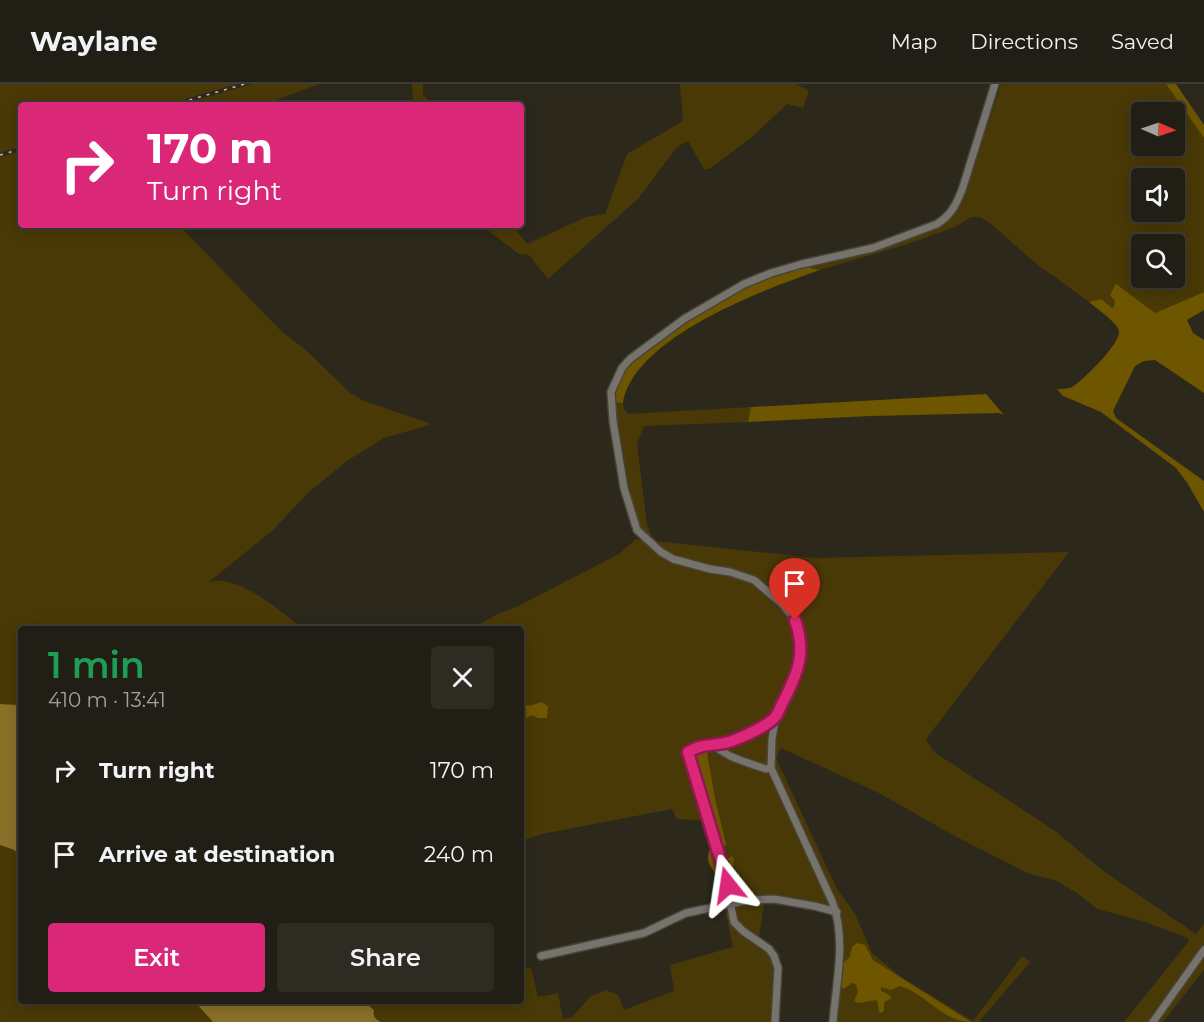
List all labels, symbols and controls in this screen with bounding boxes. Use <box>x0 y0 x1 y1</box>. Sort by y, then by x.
text: Waylane <box>30 24 158 58</box>
text: Map <box>891 29 937 54</box>
text: Directions <box>970 29 1078 54</box>
text: Saved <box>1111 29 1174 54</box>
north arrow <box>1131 102 1185 156</box>
map controls <box>1131 102 1185 288</box>
text: 170 m <box>147 122 273 174</box>
icon: right <box>48 126 126 204</box>
button: sound <box>1131 168 1185 222</box>
text: Turn right <box>147 174 282 207</box>
button: search <box>1131 234 1185 288</box>
pin <box>769 558 820 620</box>
icon: arrive <box>778 567 811 600</box>
text: 1 min <box>48 643 145 687</box>
button: close <box>431 646 494 709</box>
text: 410 m · 13:41 <box>48 688 166 712</box>
icon: right <box>48 754 81 787</box>
text: Turn right <box>99 757 214 784</box>
text: 170 m <box>430 757 494 784</box>
icon: arrive <box>48 838 81 871</box>
text: Arrive at destination <box>99 841 335 868</box>
text: 240 m <box>424 841 494 868</box>
position arrow <box>696 853 760 917</box>
button: Exit <box>48 923 265 992</box>
button: Share <box>277 923 494 992</box>

